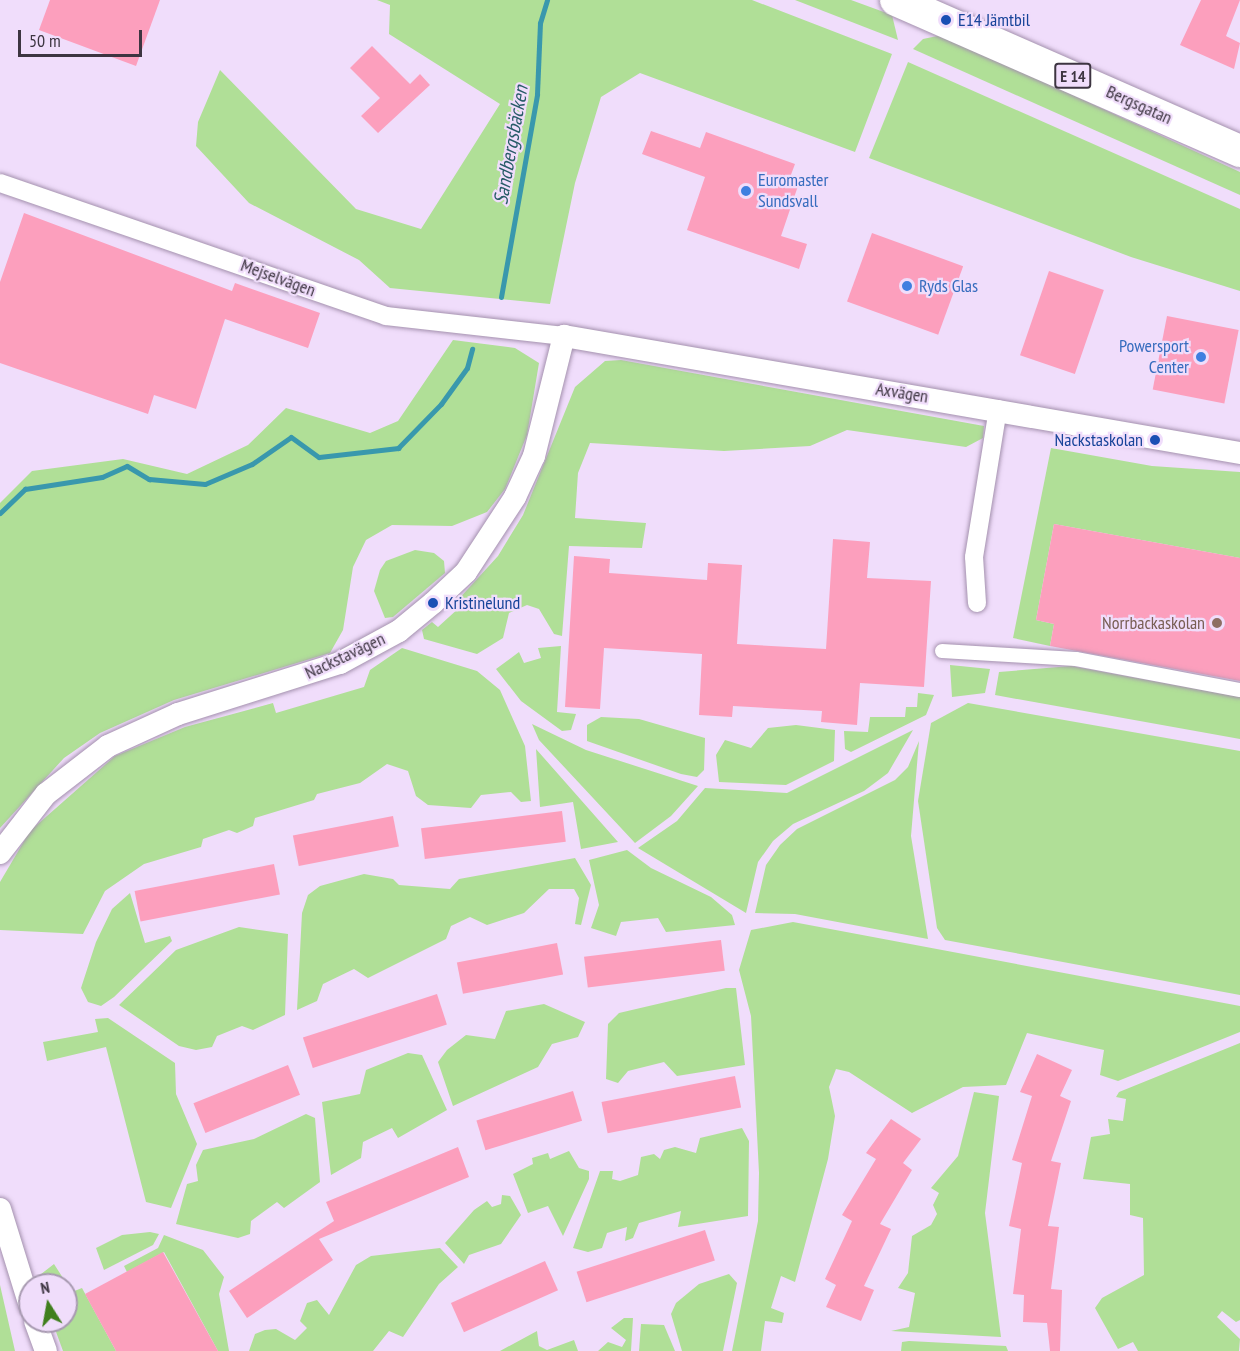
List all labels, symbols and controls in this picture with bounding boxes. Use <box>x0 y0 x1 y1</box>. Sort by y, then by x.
place label: E14 Jämtbil <box>958 9 1030 31</box>
marker: E14 Jämtbil <box>939 13 953 27</box>
scale bar <box>21 18 146 56</box>
text: 50 m <box>29 29 61 52</box>
road number: E 14 <box>1054 63 1092 89</box>
street label: Bergsgatan <box>1103 81 1175 129</box>
water label: Sandbergsbäcken <box>489 84 533 206</box>
place label: Euromaster Sundsvall <box>758 170 828 213</box>
marker: Euromaster Sundsvall <box>739 184 753 198</box>
street label: Mejselvägen <box>238 255 318 301</box>
place label: Ryds Glas <box>919 275 978 297</box>
marker: Ryds Glas <box>900 279 914 293</box>
place label: Powersport Center <box>1119 336 1189 378</box>
marker: Powersport Center <box>1194 350 1208 364</box>
street label: Axvägen <box>874 378 930 408</box>
place label: Nackstaskolan <box>1055 429 1143 451</box>
marker: Nackstaskolan <box>1148 433 1162 447</box>
place label: Kristinelund <box>445 592 520 614</box>
marker: Kristinelund <box>426 596 440 610</box>
place label: Norrbackaskolan <box>1102 612 1205 634</box>
marker: Norrbackaskolan <box>1210 616 1224 630</box>
street label: Nackstavägen <box>302 628 388 684</box>
north arrow <box>18 1273 78 1333</box>
text: N <box>39 1277 51 1298</box>

